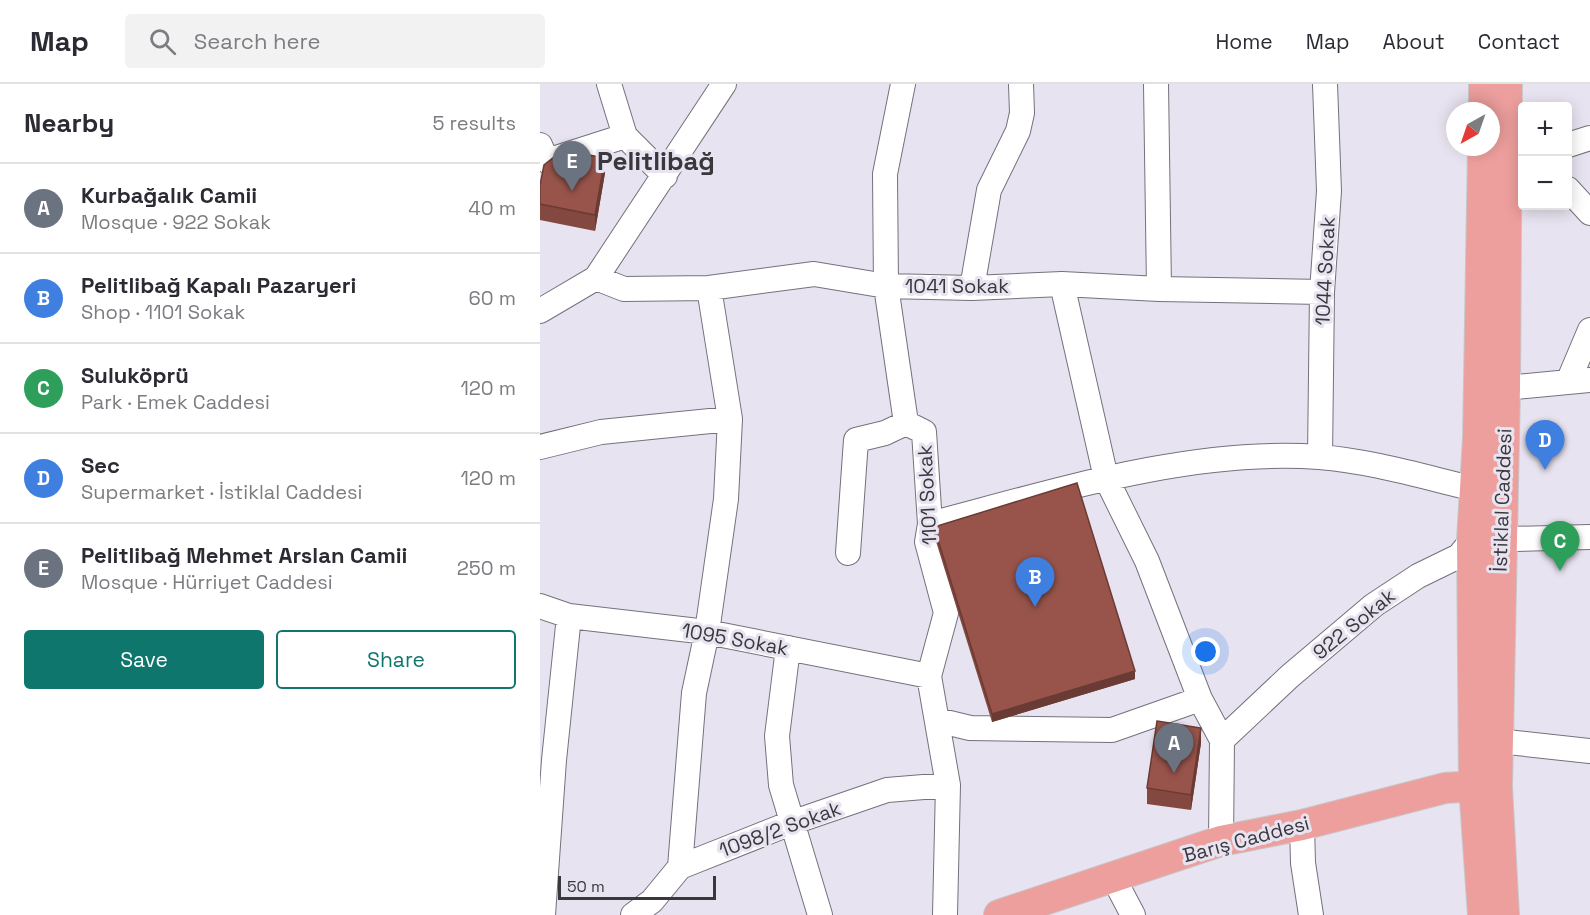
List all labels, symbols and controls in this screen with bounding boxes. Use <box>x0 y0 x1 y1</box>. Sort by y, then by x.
search box <box>125 14 545 68</box>
text: Map <box>30 23 89 59</box>
icon: search <box>146 25 179 58</box>
text: Search here <box>194 27 321 55</box>
text: Home <box>1215 28 1273 55</box>
text: Map <box>1306 28 1350 55</box>
text: About <box>1383 28 1445 55</box>
text: Contact <box>1478 28 1560 55</box>
north arrow <box>1446 102 1500 156</box>
map controls <box>1518 102 1572 210</box>
button: + <box>1518 102 1572 156</box>
text: Nearby <box>24 106 114 140</box>
text: 5 results <box>432 110 516 136</box>
pin: E <box>552 141 591 191</box>
district label: Pelitlibağ <box>597 144 715 178</box>
button: − <box>1518 156 1572 210</box>
text: Kurbağalık Camii <box>81 181 257 209</box>
text: A <box>37 195 50 221</box>
text: 40 m <box>468 195 516 221</box>
text: Mosque · 922 Sokak <box>81 209 271 235</box>
street label: 1044 Sokak <box>1309 216 1341 326</box>
text: Pelitlibağ Kapalı Pazaryeri <box>81 271 356 299</box>
street label: 1041 Sokak <box>905 273 1009 299</box>
text: B <box>37 285 50 311</box>
text: 60 m <box>469 285 516 311</box>
text: Shop · 1101 Sokak <box>81 299 245 325</box>
text: Suluköprü <box>81 361 189 389</box>
text: C <box>37 375 50 401</box>
text: 120 m <box>460 375 516 401</box>
text: Park · Emek Caddesi <box>81 389 270 415</box>
pin: D <box>1526 420 1564 470</box>
street label: İstiklal Caddesi <box>1487 428 1517 572</box>
street label: 1101 Sokak <box>911 444 943 546</box>
text: Sec <box>81 451 120 479</box>
text: D <box>37 465 50 491</box>
text: 120 m <box>460 465 516 491</box>
text: Supermarket · İstiklal Caddesi <box>81 479 363 505</box>
pin: C <box>1540 522 1580 571</box>
text: Pelitlibağ Mehmet Arslan Camii <box>81 541 407 569</box>
text: E <box>38 555 49 581</box>
text: 250 m <box>457 555 516 581</box>
pin: B <box>1016 558 1054 607</box>
text: Mosque · Hürriyet Caddesi <box>81 569 333 595</box>
street label: 922 Sokak <box>1307 583 1401 665</box>
street label: 1095 Sokak <box>680 617 791 661</box>
button: Save <box>24 630 264 689</box>
button: Share <box>276 630 516 689</box>
your location <box>1191 637 1220 666</box>
pin: A <box>1154 724 1194 773</box>
street label: 1098/2 Sokak <box>715 795 845 863</box>
street label: Barış Caddesi <box>1180 810 1312 868</box>
scale bar <box>558 873 716 900</box>
text: 50 m <box>567 876 605 897</box>

